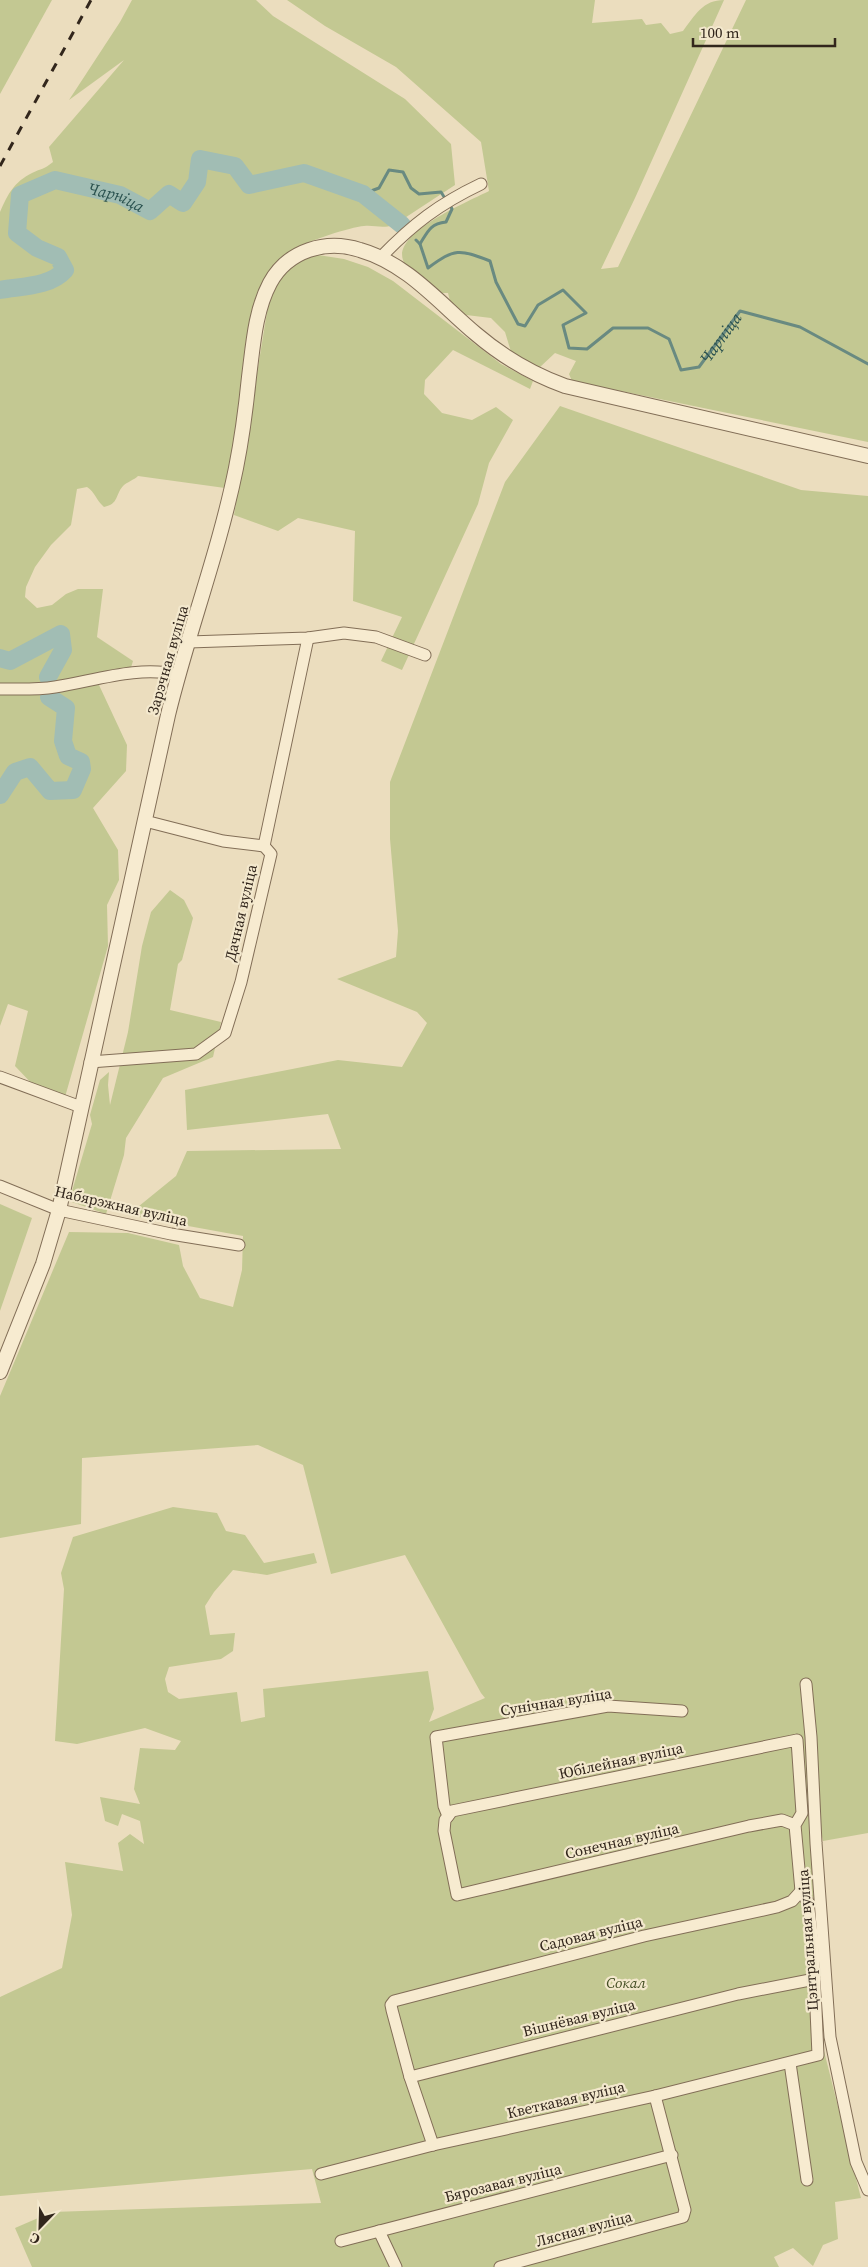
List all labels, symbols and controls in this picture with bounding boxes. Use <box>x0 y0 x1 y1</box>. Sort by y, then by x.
scale bar <box>693 15 836 47</box>
text: 100 m <box>700 22 740 43</box>
water label: Чарніца <box>86 177 149 217</box>
water label: Чарніца <box>694 307 747 368</box>
street label: Зарэчная вуліца <box>142 602 193 717</box>
street label: Дачная вуліца <box>219 862 262 963</box>
street label: Набярэжная вуліца <box>53 1180 190 1231</box>
street label: Сунічная вуліца <box>499 1682 614 1721</box>
street label: Юбілейная вуліца <box>557 1737 685 1784</box>
street label: Сонечная вуліца <box>563 1817 681 1864</box>
street label: Цэнтральная вуліца <box>792 1868 823 2012</box>
street label: Садовая вуліца <box>537 1910 645 1956</box>
park label: Сокал <box>606 1972 647 1993</box>
street label: Вішнёвая вуліца <box>520 1993 638 2042</box>
street label: Кветкавая вуліца <box>505 2076 627 2123</box>
street label: Бярозавая вуліца <box>442 2158 564 2207</box>
north arrow <box>15 2202 65 2252</box>
street label: Лясная вуліца <box>533 2205 635 2251</box>
text: С <box>27 2228 43 2250</box>

